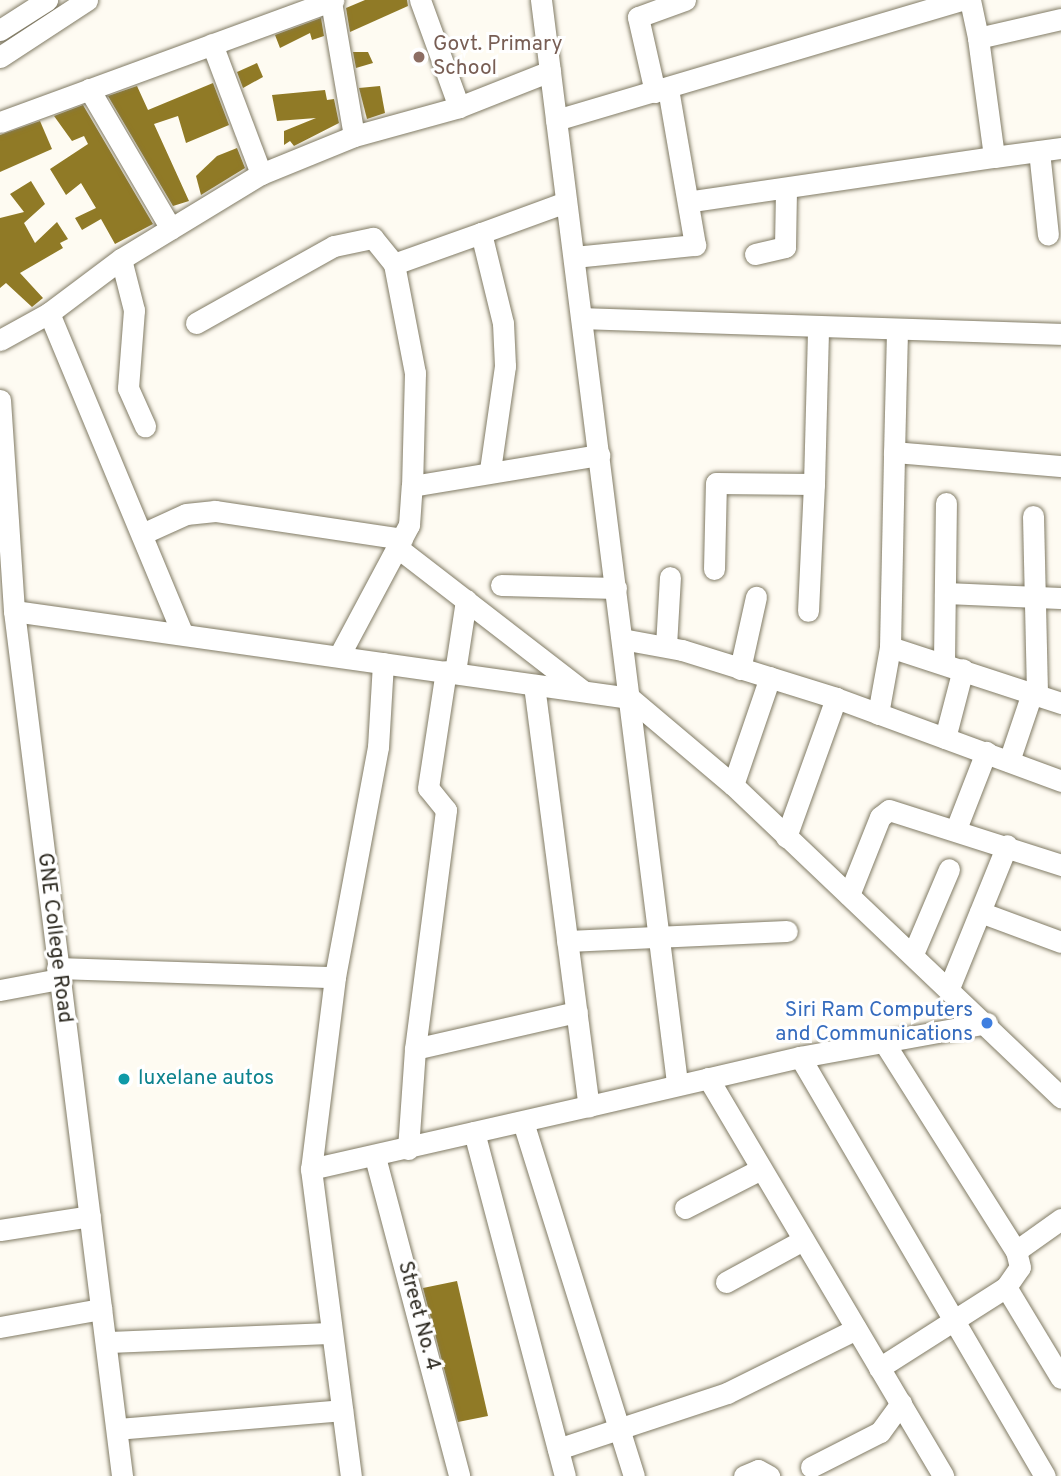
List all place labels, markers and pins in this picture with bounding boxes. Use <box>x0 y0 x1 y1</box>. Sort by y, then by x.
place label: Govt. Primary School <box>433 32 563 82</box>
marker: Govt. Primary School <box>411 49 427 65</box>
place label: Siri Ram Computers and Communications <box>775 998 973 1048</box>
marker: Siri Ram Computers and Communications <box>979 1015 995 1031</box>
place label: luxelane autos <box>138 1066 274 1092</box>
marker: luxelane autos <box>116 1071 132 1087</box>

